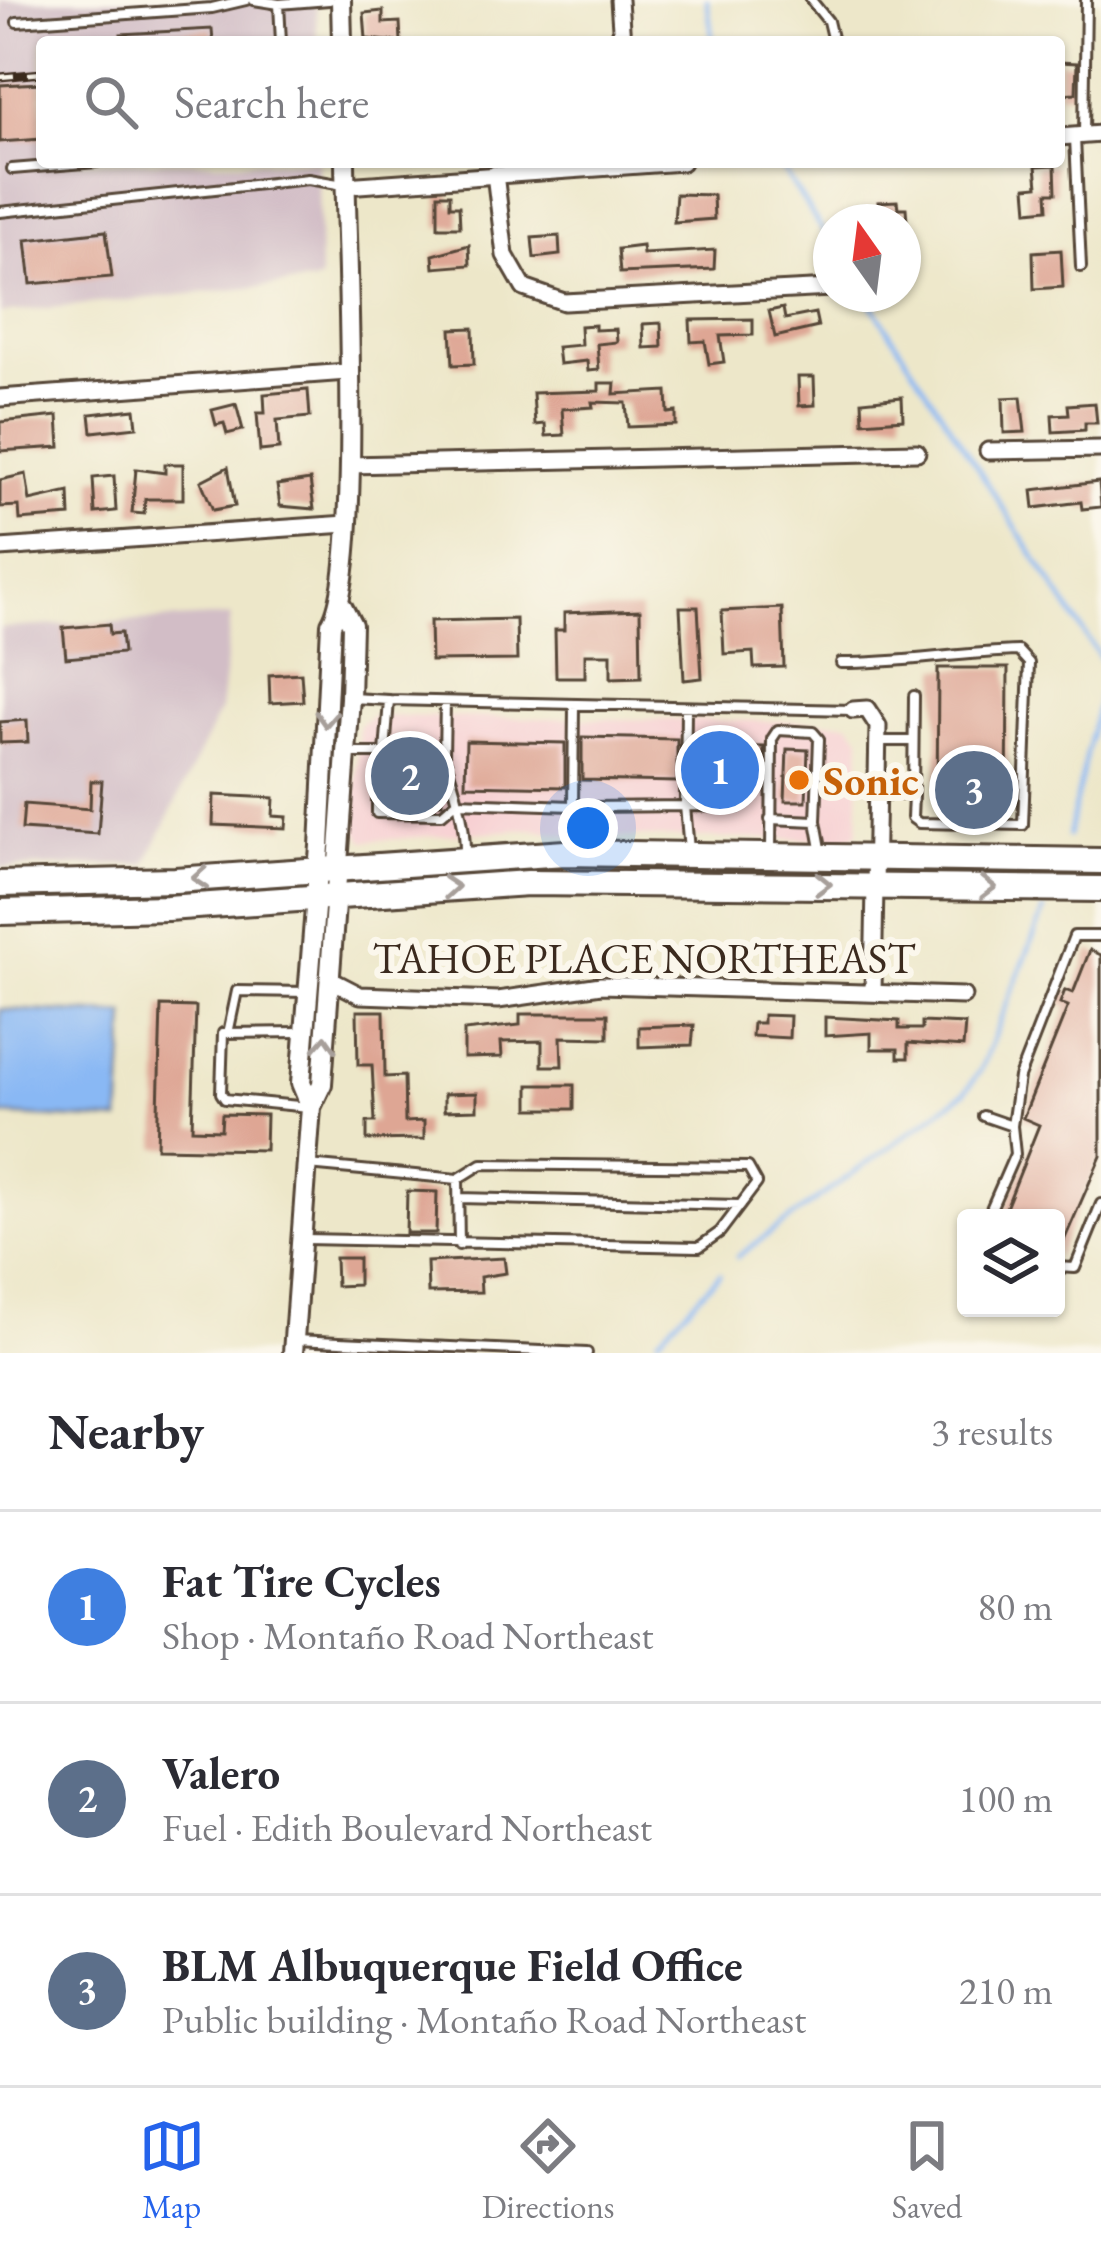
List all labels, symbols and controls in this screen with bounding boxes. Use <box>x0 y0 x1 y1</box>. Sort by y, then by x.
search box <box>36 36 1065 168</box>
icon: search <box>78 69 144 135</box>
text: Search here <box>174 73 369 131</box>
north arrow <box>813 204 921 312</box>
one-way arrow <box>313 710 339 729</box>
pin: 1 <box>681 725 759 815</box>
pin: 2 <box>371 731 449 821</box>
pin: 3 <box>935 745 1013 835</box>
place label: Sonic <box>823 753 919 808</box>
marker: Sonic <box>786 767 812 793</box>
your location <box>558 798 618 858</box>
one-way arrow <box>190 865 209 891</box>
one-way arrow <box>815 871 833 897</box>
one-way arrow <box>979 874 998 900</box>
one-way arrow <box>442 875 461 901</box>
street label: TAHOE PLACE NORTHEAST <box>373 931 916 986</box>
one-way arrow <box>312 1034 338 1053</box>
map controls <box>957 1209 1065 1317</box>
button: layers <box>957 1209 1065 1317</box>
text: Nearby <box>48 1398 204 1464</box>
text: 3 results <box>931 1406 1053 1457</box>
text: Fat Tire Cycles <box>162 1552 441 1610</box>
text: 1 <box>77 1581 97 1632</box>
text: 80 m <box>977 1581 1053 1632</box>
text: Shop · Montaño Road Northeast <box>162 1610 654 1661</box>
text: Valero <box>162 1744 280 1802</box>
text: 2 <box>77 1773 97 1824</box>
text: 100 m <box>959 1773 1053 1824</box>
text: Fuel · Edith Boulevard Northeast <box>162 1802 652 1853</box>
text: BLM Albuquerque Field Office <box>162 1936 743 1994</box>
text: 3 <box>77 1965 97 2016</box>
text: 210 m <box>959 1965 1053 2016</box>
text: Public building · Montaño Road Northeast <box>162 1994 806 2045</box>
tab: Map <box>139 2113 205 2228</box>
tab: Directions <box>482 2113 615 2228</box>
tab: Saved <box>892 2113 962 2228</box>

